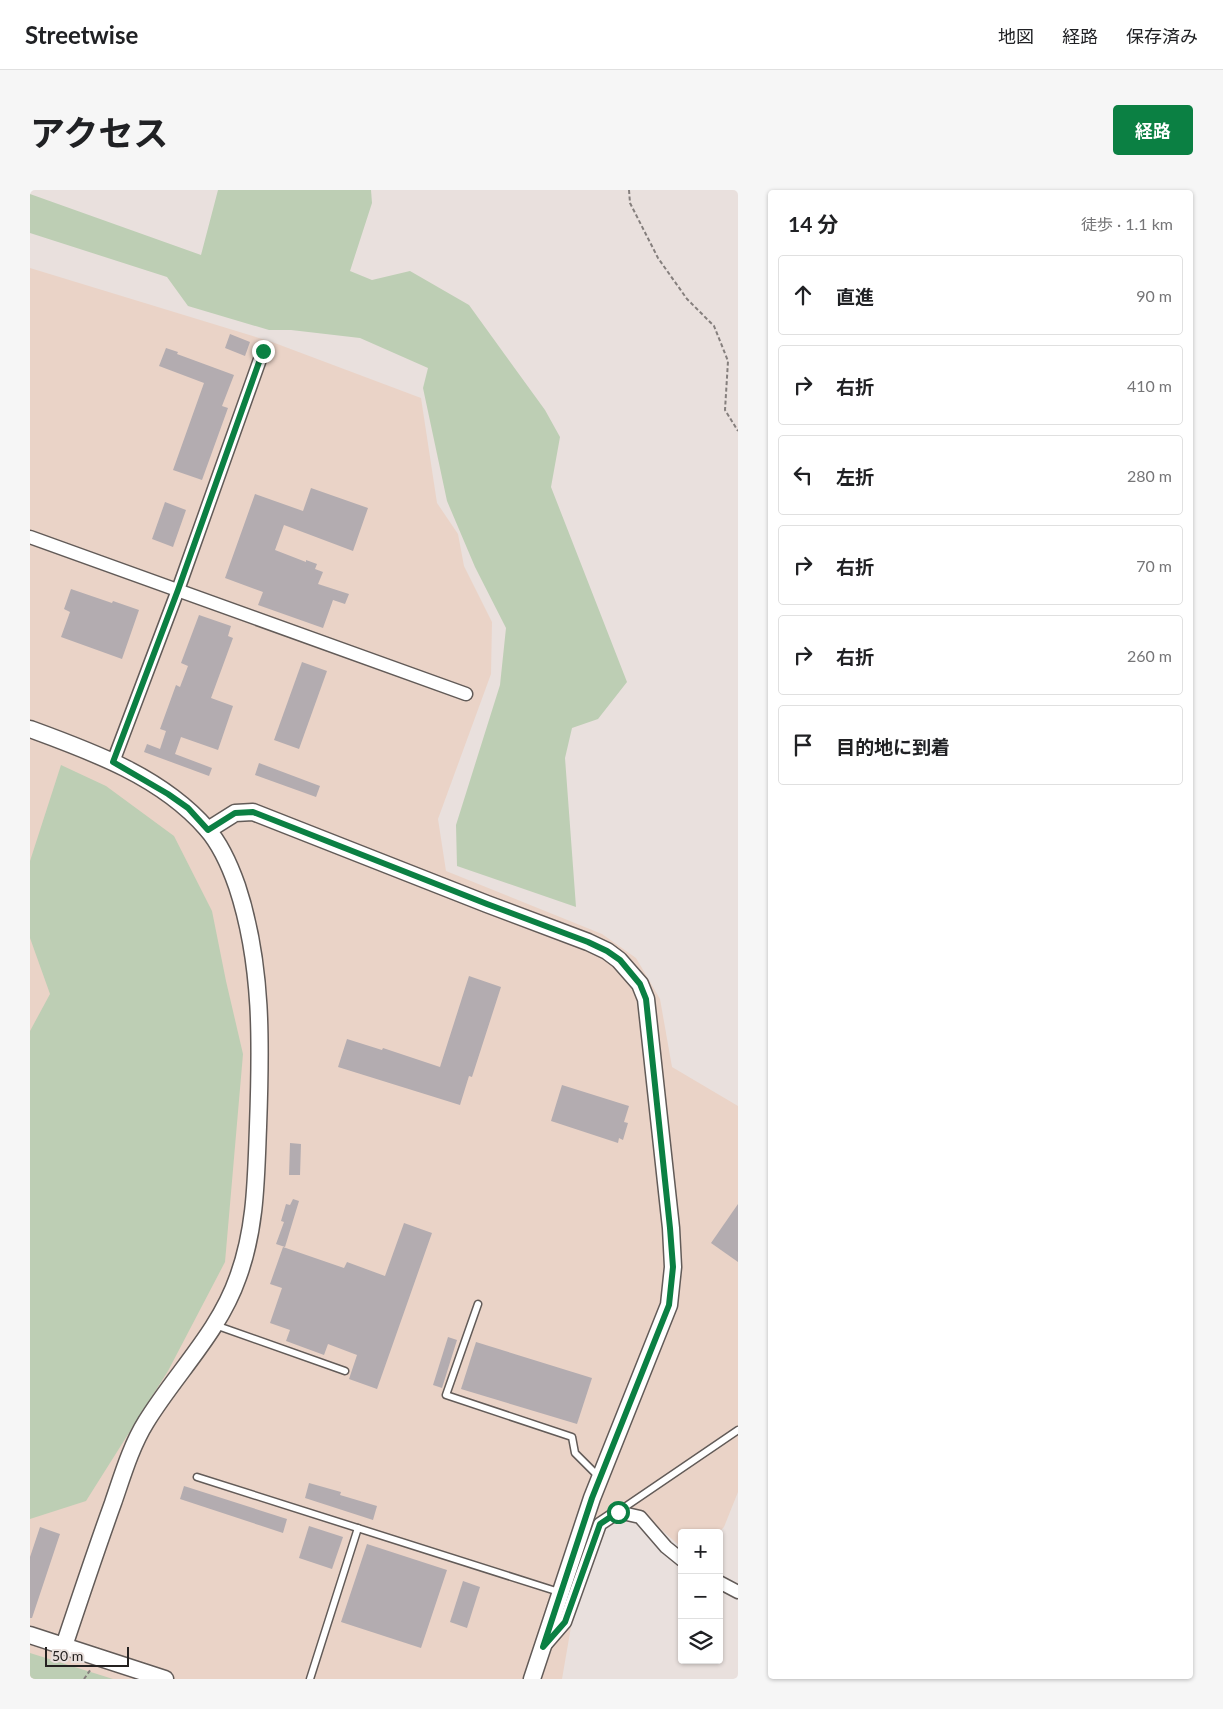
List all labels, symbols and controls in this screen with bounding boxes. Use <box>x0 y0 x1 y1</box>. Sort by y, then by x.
text: Streetwise <box>25 20 138 49</box>
text: 地図 <box>998 25 1034 47</box>
text: 経路 <box>1062 25 1098 47</box>
text: 保存済み <box>1126 25 1198 47</box>
button: 経路 <box>1113 105 1193 155</box>
text: アクセス <box>30 111 168 153</box>
text: 14 分 <box>788 211 838 236</box>
text: 徒歩 · 1.1 km <box>1081 214 1173 233</box>
icon: ahead <box>789 281 817 309</box>
text: 直進 <box>836 285 874 308</box>
text: 90 m <box>1136 286 1172 305</box>
route end <box>252 340 275 363</box>
icon: right <box>789 371 817 399</box>
text: 右折 <box>836 375 874 398</box>
text: 410 m <box>1127 376 1172 395</box>
icon: left <box>789 461 817 489</box>
text: 左折 <box>836 465 874 488</box>
text: 280 m <box>1127 466 1172 485</box>
icon: right <box>789 551 817 579</box>
text: 右折 <box>836 555 874 578</box>
text: 70 m <box>1136 556 1172 575</box>
icon: right <box>789 641 817 669</box>
text: 右折 <box>836 645 874 668</box>
text: 260 m <box>1127 646 1172 665</box>
icon: arrive <box>789 731 817 759</box>
text: 目的地に到着 <box>836 735 950 758</box>
route start <box>607 1501 630 1524</box>
map controls <box>678 1529 723 1664</box>
button: + <box>678 1529 723 1574</box>
button: − <box>678 1574 723 1619</box>
button: layers <box>678 1619 723 1664</box>
scale bar <box>45 1644 129 1667</box>
text: 50 m <box>52 1647 83 1664</box>

